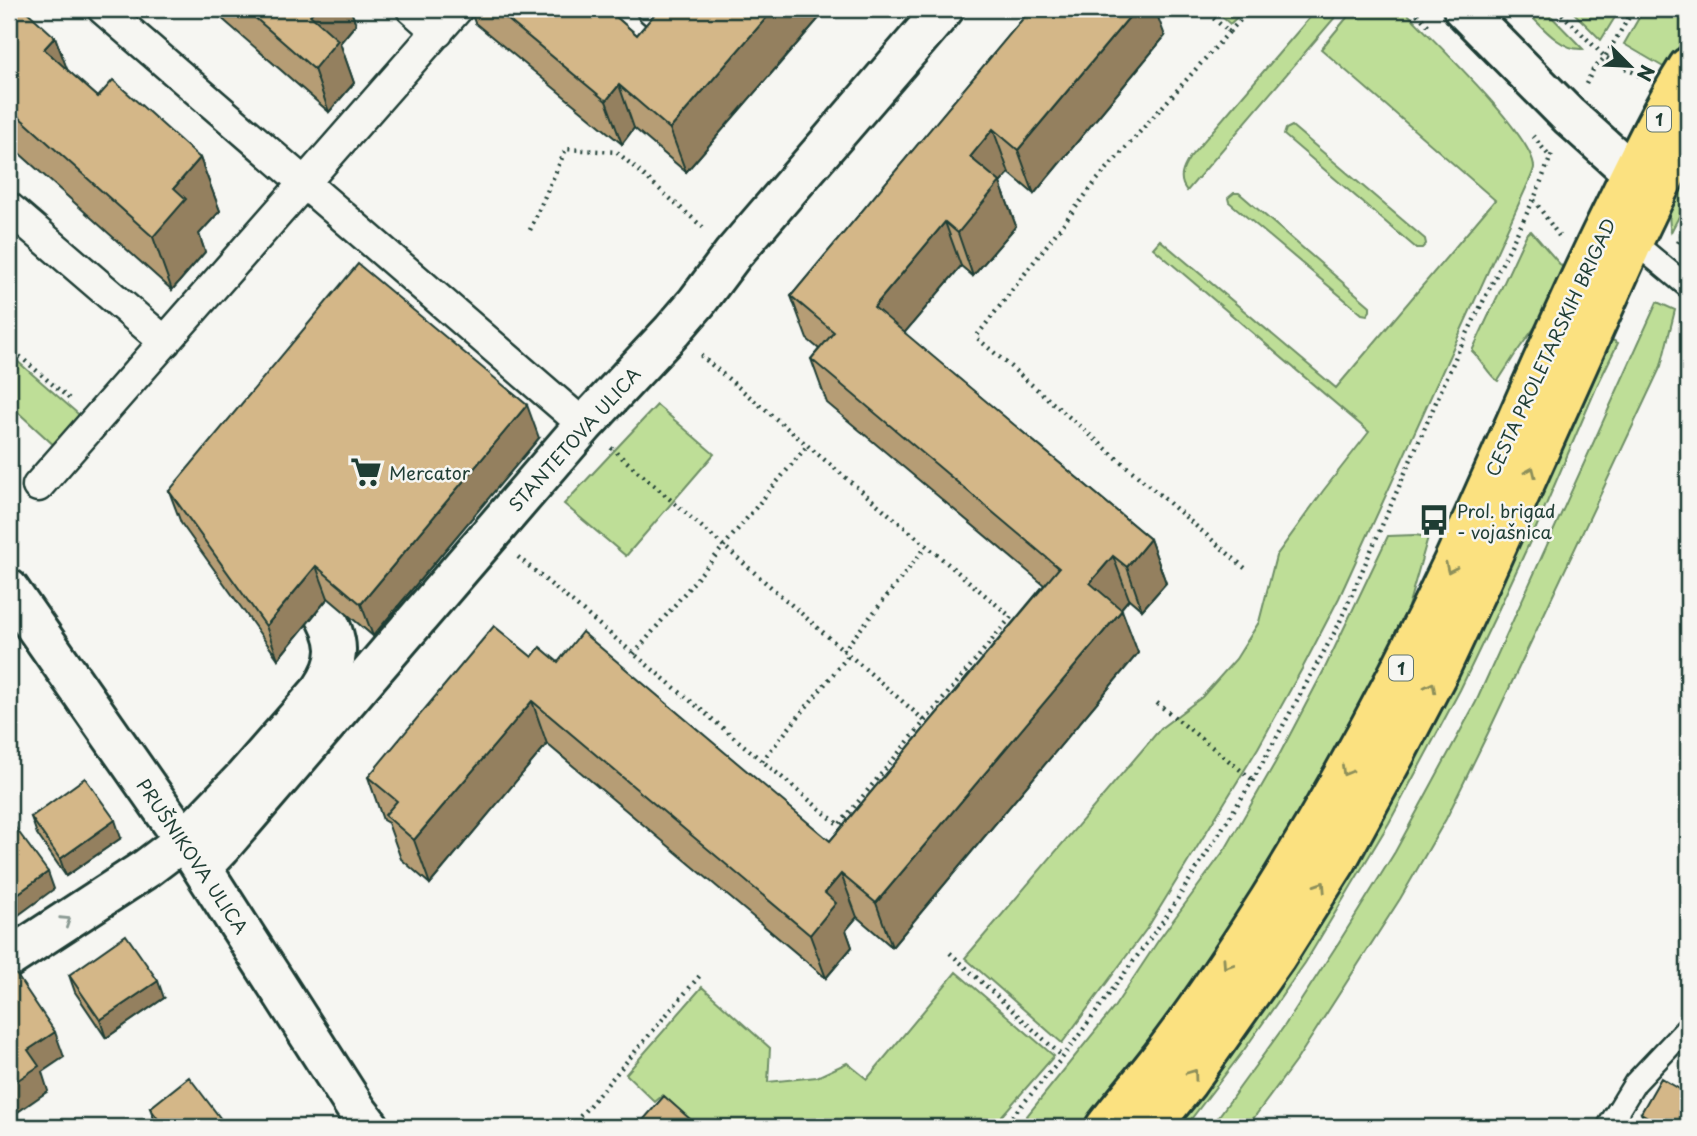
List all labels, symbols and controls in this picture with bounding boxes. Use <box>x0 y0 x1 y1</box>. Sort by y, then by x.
north arrow <box>1596 32 1666 102</box>
text: N <box>1631 61 1662 86</box>
road number: 1 <box>1647 106 1671 132</box>
street label: CESTA PROLETARSKIH BRIGAD <box>1478 214 1622 480</box>
street label: STANTETOVA ULICA <box>502 361 646 517</box>
supermarket icon: Mercator <box>349 455 383 489</box>
place label: Mercator <box>389 459 471 486</box>
one-way arrow <box>1523 467 1537 480</box>
place label: Prol. brigad - vojašnica <box>1457 497 1556 545</box>
bus stop icon: Prol. brigad - vojašnica <box>1417 503 1451 537</box>
one-way arrow <box>1444 561 1458 573</box>
road number: 1 <box>1389 656 1413 680</box>
one-way arrow <box>1422 682 1436 694</box>
one-way arrow <box>1341 763 1354 776</box>
street label: PRUŠNIKOVA ULICA <box>131 773 255 939</box>
one-way arrow <box>1313 881 1325 894</box>
one-way arrow <box>58 917 71 929</box>
one-way arrow <box>1222 956 1235 969</box>
one-way arrow <box>1185 1069 1197 1082</box>

